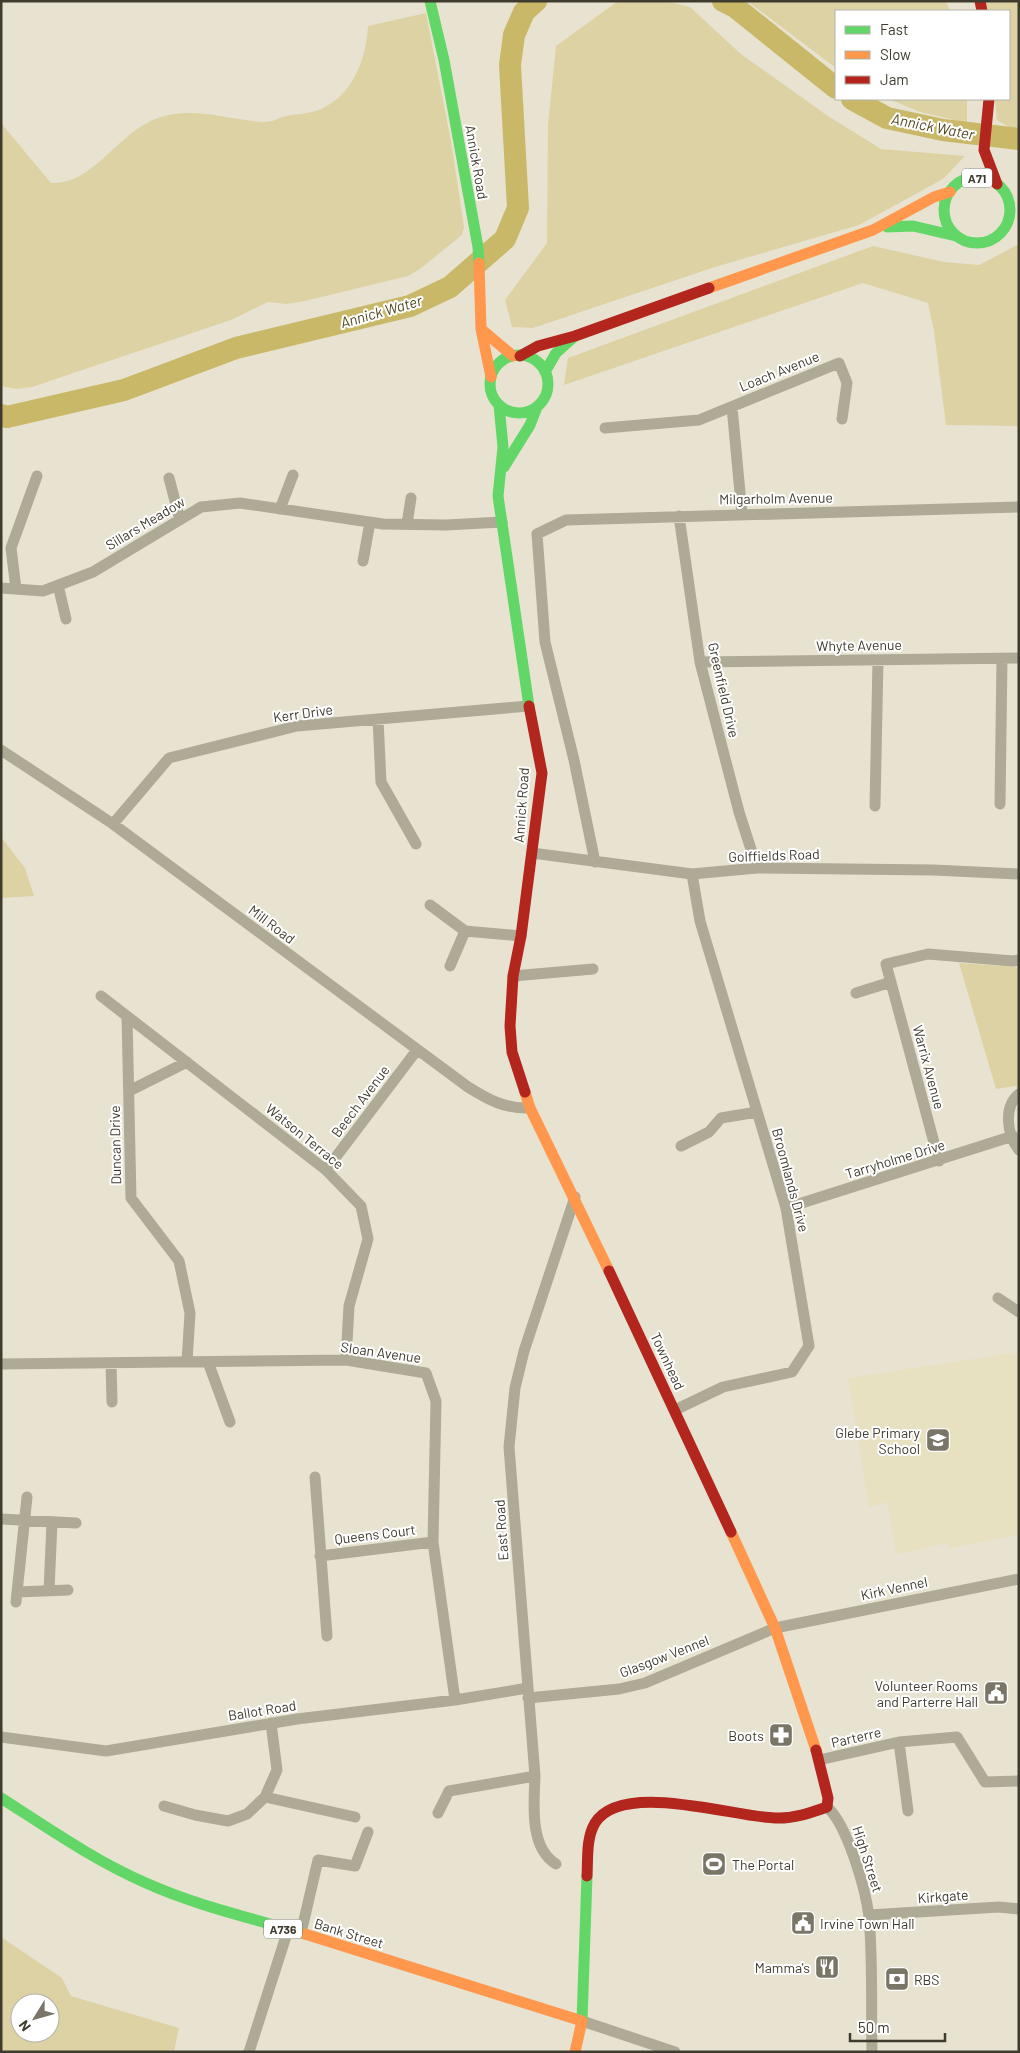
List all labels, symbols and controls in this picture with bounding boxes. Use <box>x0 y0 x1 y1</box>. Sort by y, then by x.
legend <box>835 10 1010 100</box>
text: Fast <box>880 20 908 38</box>
text: Slow <box>880 45 911 63</box>
text: Jam <box>880 70 909 88</box>
water label: Annick Water <box>890 109 977 143</box>
street label: Annick Road <box>462 123 492 201</box>
road number: A71 <box>962 168 992 188</box>
water label: Annick Water <box>338 291 425 331</box>
street label: Loach Avenue <box>736 347 822 395</box>
street label: Milgarholm Avenue <box>719 489 833 507</box>
street label: Sillars Meadow <box>102 493 188 553</box>
street label: Whyte Avenue <box>816 636 902 654</box>
street label: Greenfield Drive <box>705 641 743 739</box>
street label: Kerr Drive <box>272 700 334 726</box>
street label: Annick Road <box>510 767 532 843</box>
street label: Golffields Road <box>728 845 820 865</box>
street label: Mill Road <box>245 901 299 947</box>
street label: Warrix Avenue <box>910 1023 948 1111</box>
street label: Beech Avenue <box>327 1062 393 1140</box>
street label: Watson Terrace <box>263 1100 347 1172</box>
street label: Duncan Drive <box>106 1105 124 1185</box>
street label: Broomlands Drive <box>769 1126 813 1234</box>
street label: Tarryholme Drive <box>843 1136 947 1182</box>
street label: Townhead <box>647 1329 689 1393</box>
street label: Sloan Avenue <box>340 1338 422 1366</box>
place label: Glebe Primary School <box>835 1424 921 1457</box>
school or university icon: Glebe Primary School <box>925 1427 951 1453</box>
street label: East Road <box>490 1499 512 1561</box>
street label: Queens Court <box>333 1521 417 1547</box>
street label: Kirk Vennel <box>859 1573 929 1603</box>
street label: Glasgow Vennel <box>617 1631 711 1681</box>
place label: Volunteer Rooms and Parterre Hall <box>875 1677 978 1710</box>
public building icon: Volunteer Rooms and Parterre Hall <box>983 1680 1009 1706</box>
street label: Ballot Road <box>227 1696 297 1724</box>
pharmacy icon: Boots <box>768 1722 794 1748</box>
street label: Parterre <box>829 1723 883 1751</box>
place label: Boots <box>728 1727 764 1744</box>
street label: High Street <box>849 1824 887 1894</box>
sports icon: The Portal <box>701 1851 727 1877</box>
place label: The Portal <box>732 1856 794 1873</box>
street label: Kirkgate <box>917 1886 969 1906</box>
public building icon: Irvine Town Hall <box>790 1910 816 1936</box>
street label: Bank Street <box>312 1914 386 1952</box>
place label: Irvine Town Hall <box>820 1915 915 1932</box>
road number: A736 <box>264 1920 302 1938</box>
restaurant icon: Mamma's <box>814 1954 840 1980</box>
place label: Mamma's <box>755 1959 810 1976</box>
bank icon: RBS <box>884 1966 910 1992</box>
place label: RBS <box>914 1971 940 1988</box>
north arrow <box>10 1993 60 2043</box>
scale bar <box>850 2010 945 2042</box>
text: N <box>15 2017 34 2035</box>
text: 50 m <box>858 2018 890 2036</box>

